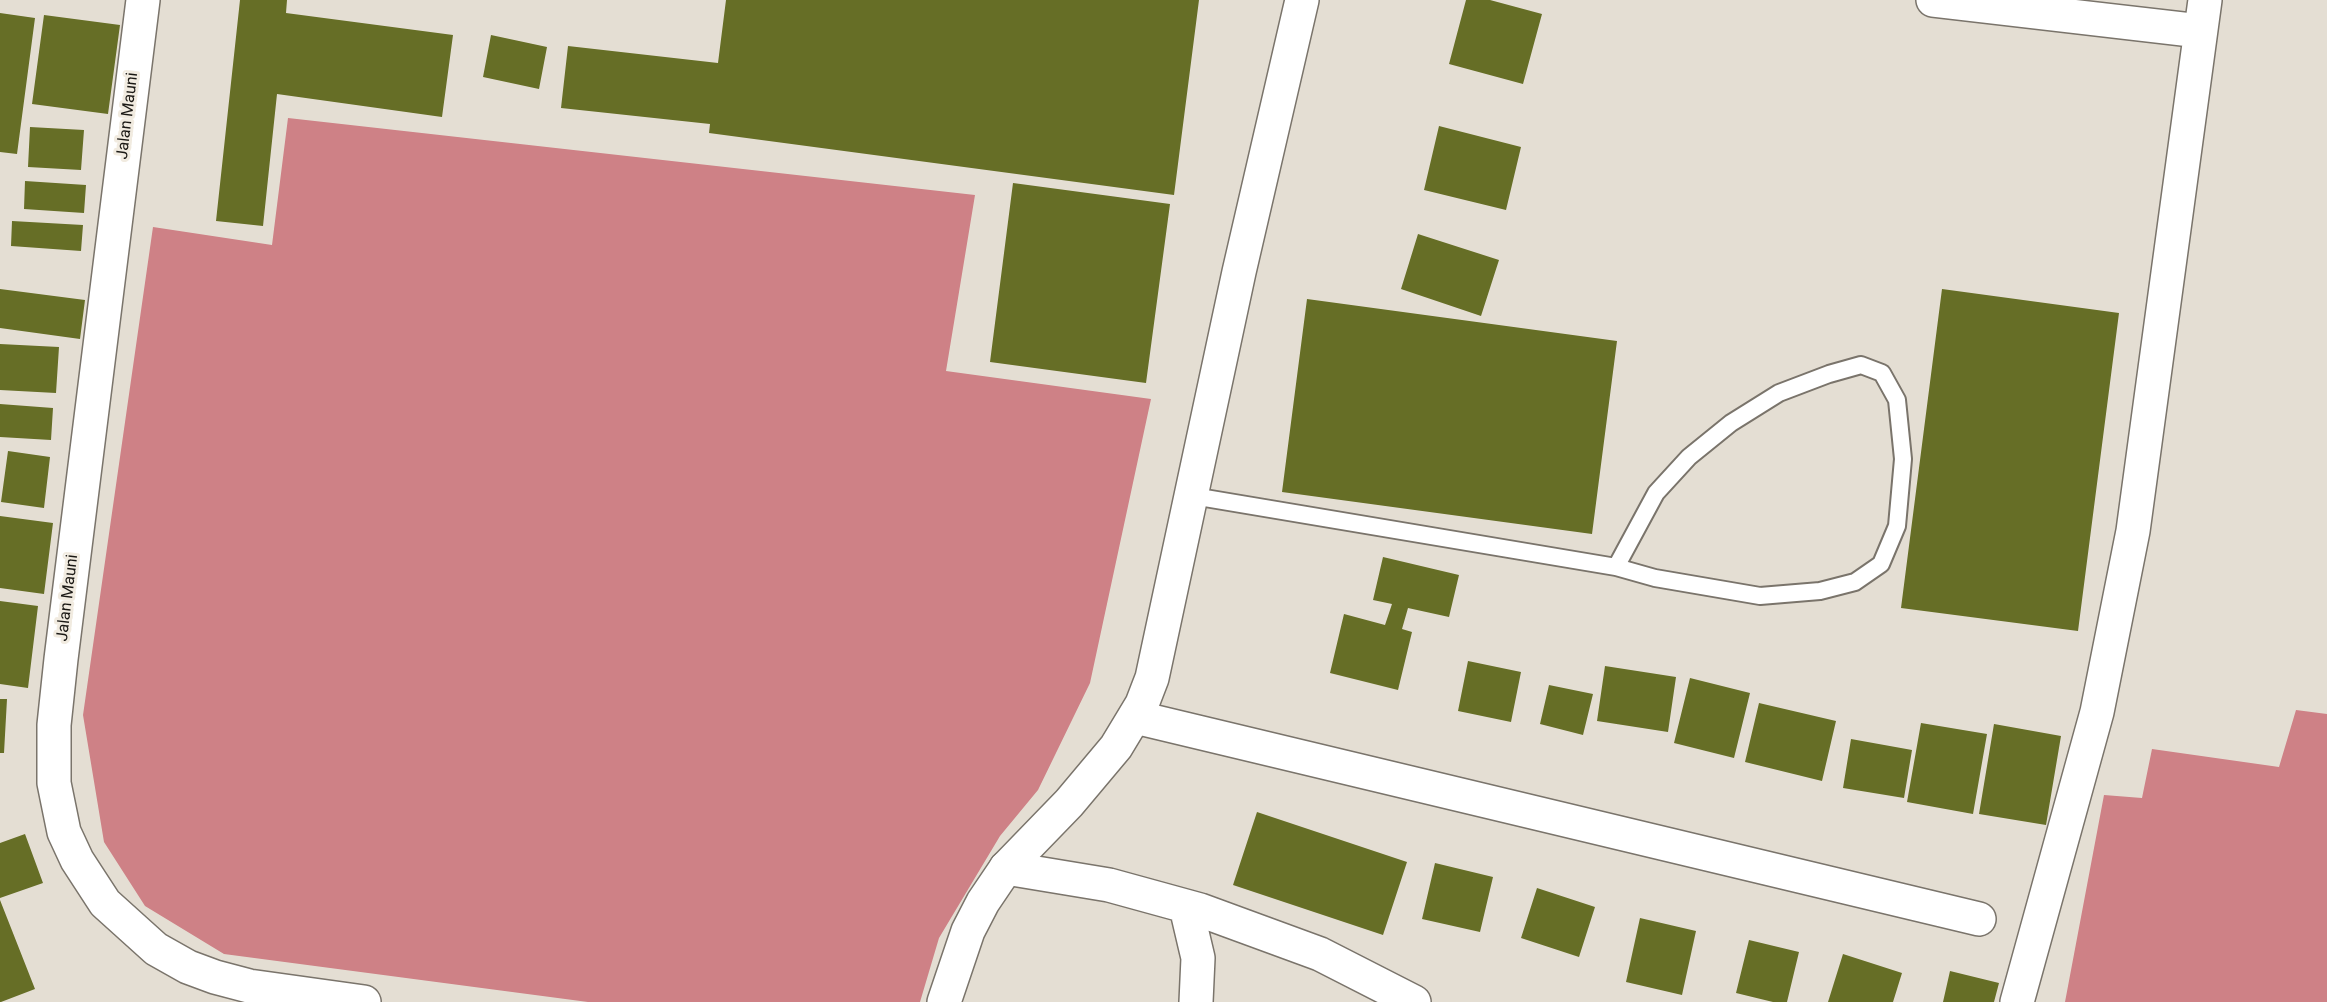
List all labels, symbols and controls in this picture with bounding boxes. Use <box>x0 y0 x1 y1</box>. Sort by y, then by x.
street label: Jalan Mauni <box>113 72 143 160</box>
street label: Jalan Mauni <box>53 554 83 642</box>

